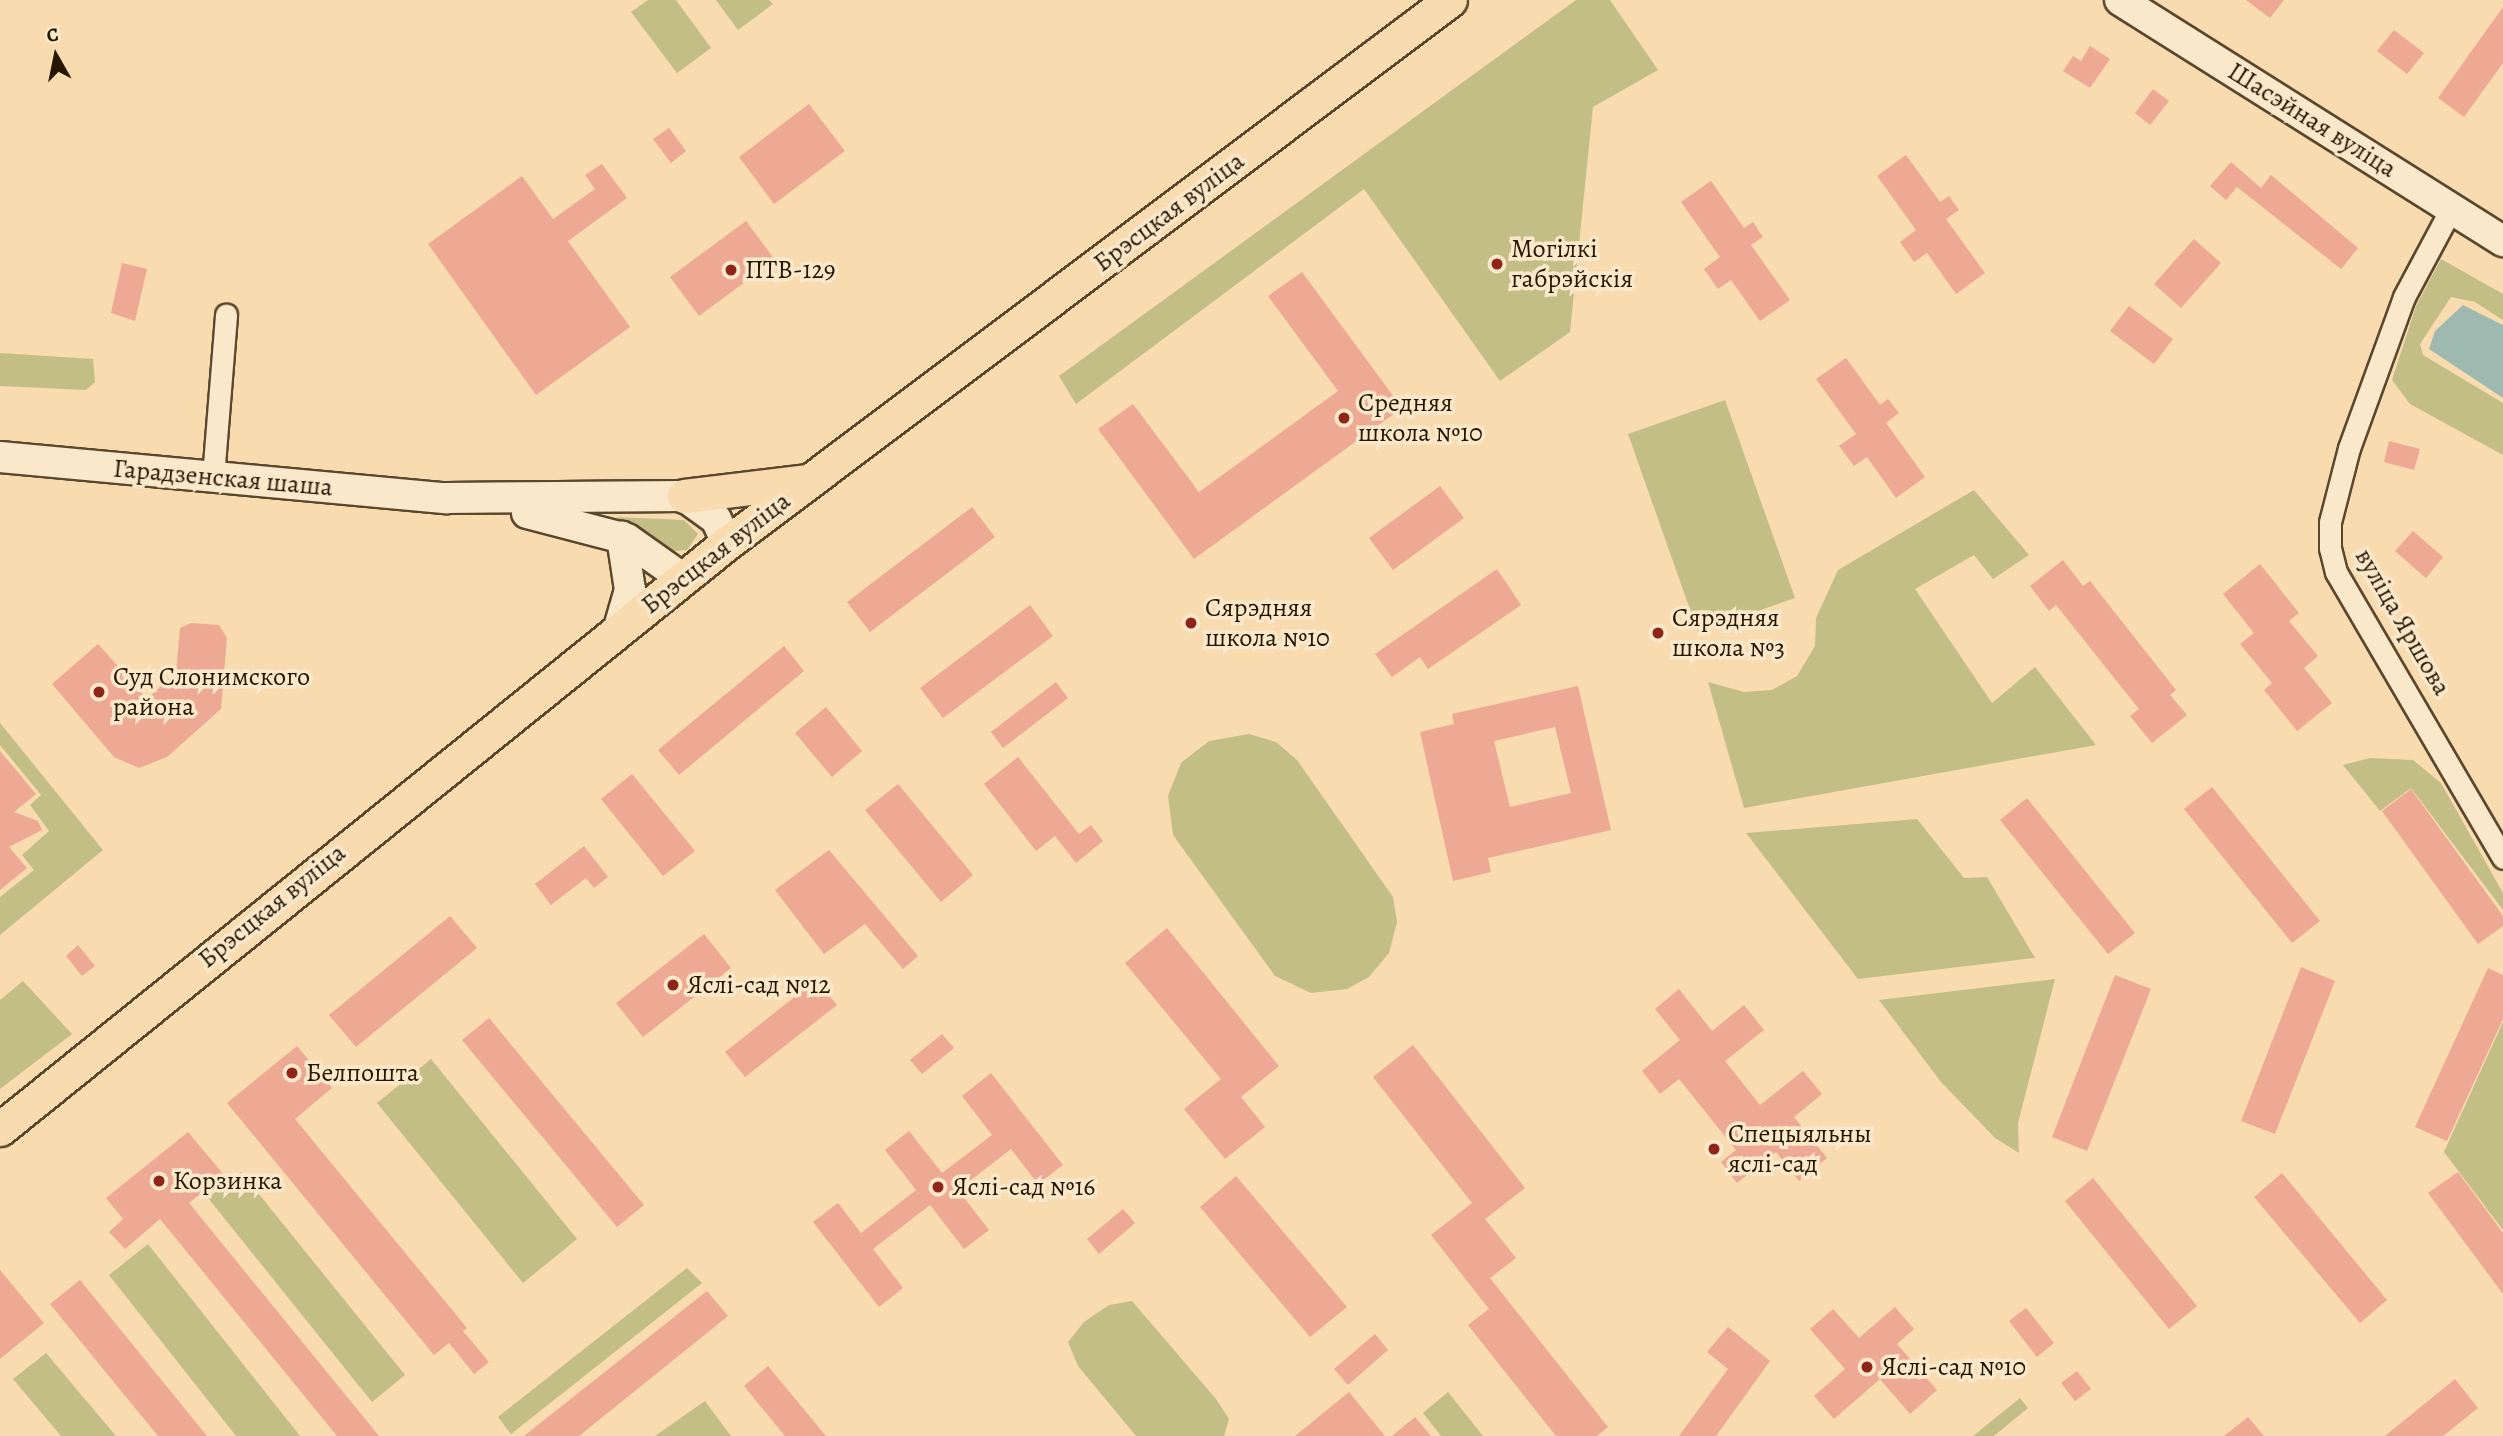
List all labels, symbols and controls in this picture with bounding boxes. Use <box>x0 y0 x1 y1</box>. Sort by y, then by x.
north arrow <box>21 21 91 91</box>
text: С <box>45 22 61 49</box>
street label: Шасэйная вуліца <box>2222 56 2402 184</box>
street label: Брэсцкая вуліца <box>1088 145 1250 279</box>
place label: Могілкі габрэйскія <box>1511 233 1633 294</box>
place label: ПТВ-129 <box>745 254 836 286</box>
marker: Могілкі габрэйскія <box>1489 256 1505 272</box>
marker: ПТВ-129 <box>723 262 739 278</box>
place label: Средняя школа №10 <box>1358 387 1483 448</box>
marker: Средняя школа №10 <box>1336 410 1352 426</box>
street label: Гарадзенская шаша <box>112 453 334 503</box>
street label: Брэсцкая вуліца <box>635 485 797 621</box>
street label: вуліца Яршова <box>2348 543 2458 701</box>
place label: Сярэдняя школа №10 <box>1205 592 1330 654</box>
place label: Сярэдняя школа №3 <box>1672 602 1785 664</box>
marker: Сярэдняя школа №10 <box>1183 615 1199 631</box>
marker: Сярэдняя школа №3 <box>1650 625 1666 641</box>
place label: Суд Слонимского района <box>113 661 310 722</box>
marker: Суд Слонимского района <box>91 684 107 700</box>
street label: Брэсцкая вуліца <box>192 837 352 975</box>
place label: Яслі-сад №12 <box>687 969 831 1001</box>
marker: Яслі-сад №12 <box>665 977 681 993</box>
place label: Белпошта <box>306 1057 419 1089</box>
marker: Белпошта <box>284 1065 300 1081</box>
place label: Спецыяльны яслі-сад <box>1728 1118 1871 1180</box>
marker: Спецыяльны яслі-сад <box>1706 1141 1722 1157</box>
place label: Корзинка <box>173 1165 282 1197</box>
place label: Яслі-сад №16 <box>952 1171 1095 1203</box>
marker: Корзинка <box>151 1173 167 1189</box>
marker: Яслі-сад №16 <box>930 1179 946 1195</box>
place label: Яслі-сад №10 <box>1881 1351 2026 1383</box>
marker: Яслі-сад №10 <box>1859 1359 1875 1375</box>

